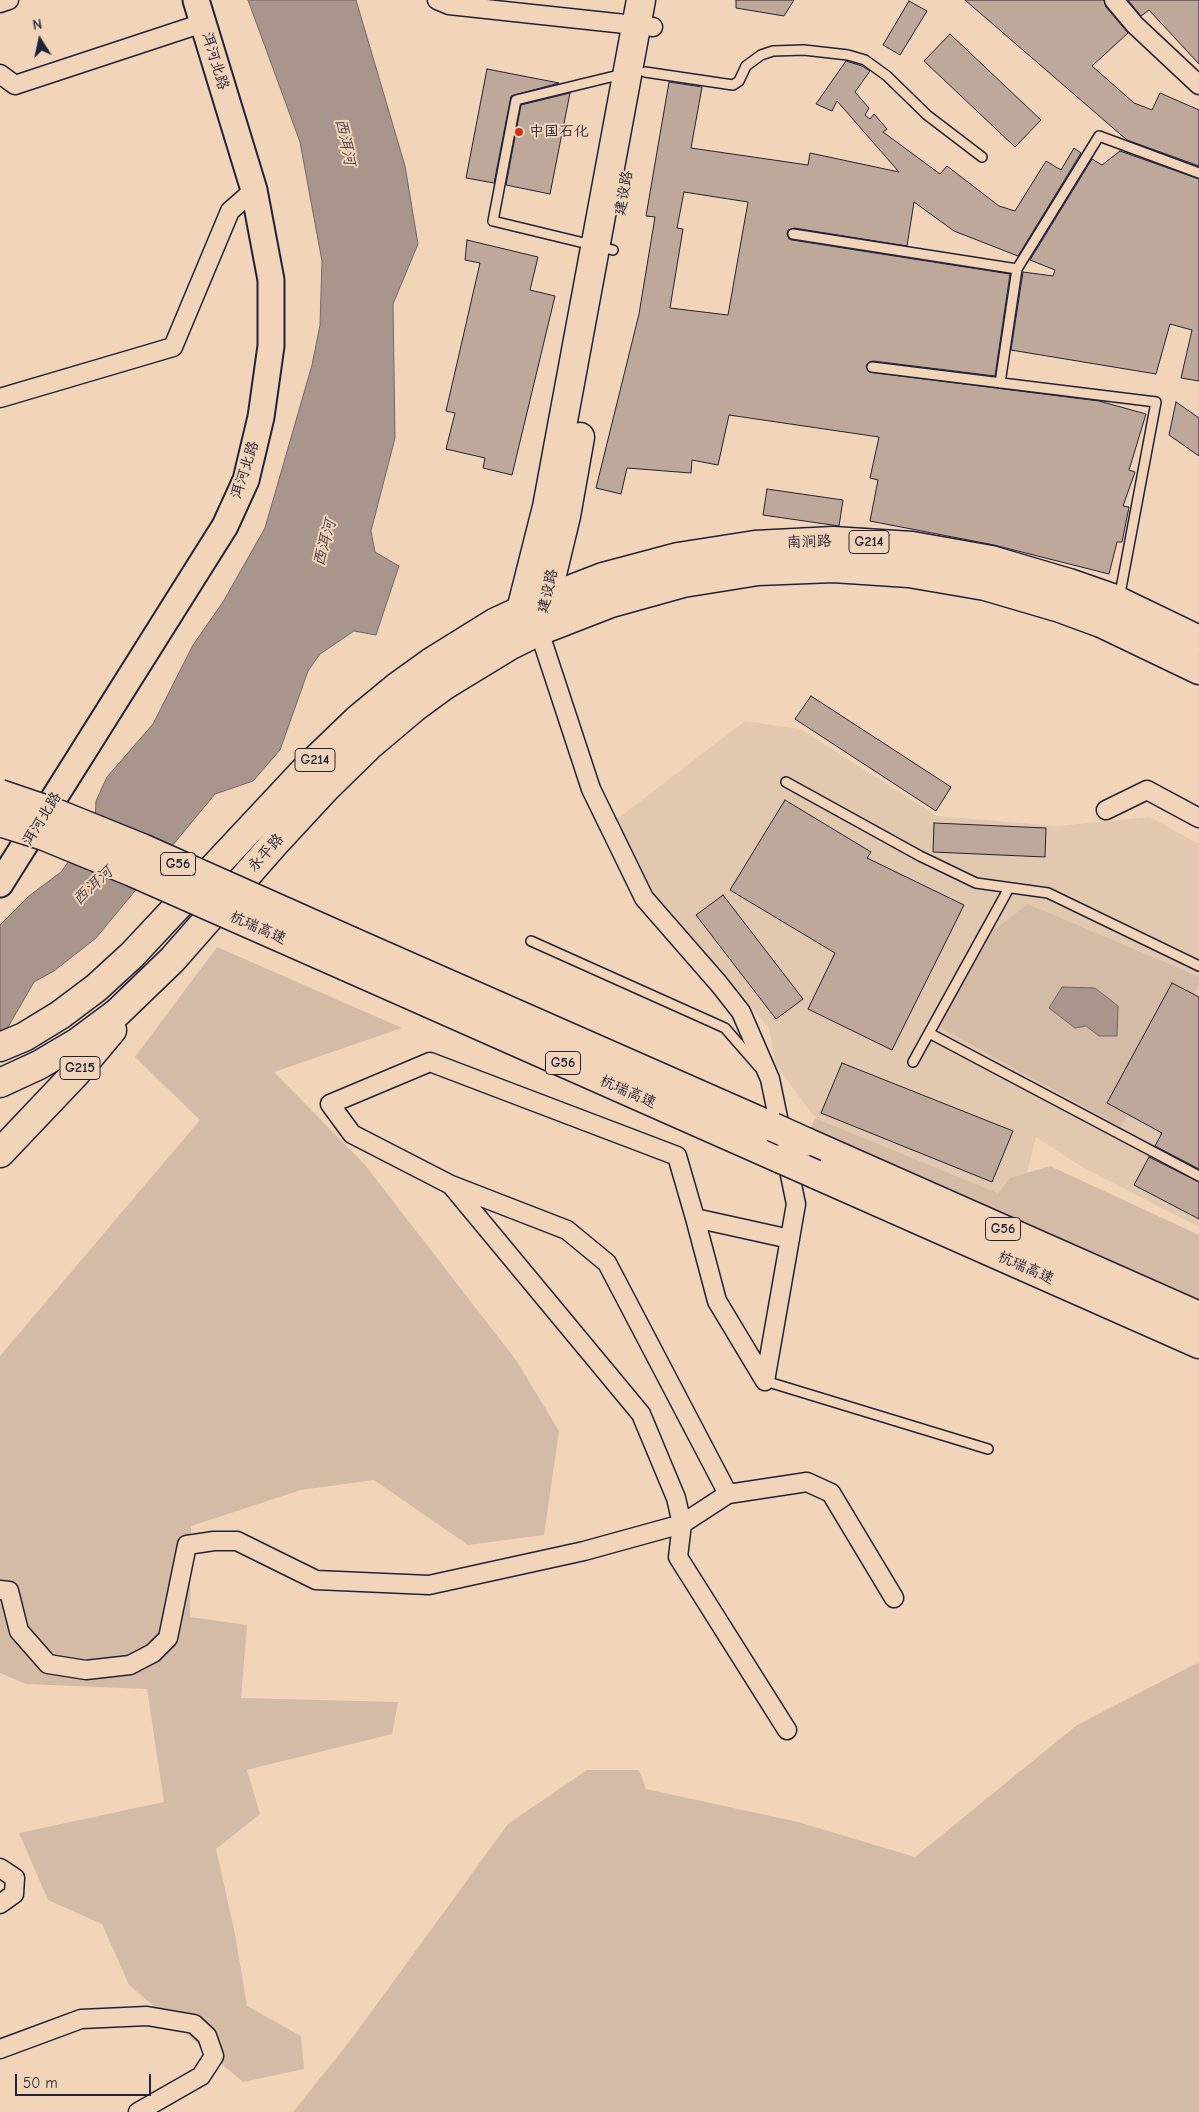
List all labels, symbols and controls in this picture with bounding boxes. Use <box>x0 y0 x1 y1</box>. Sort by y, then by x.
north arrow <box>15 15 65 65</box>
text: N <box>31 16 43 34</box>
street label: 洱河北路 <box>198 30 232 92</box>
water label: 西洱河 <box>331 117 359 167</box>
place label: 中国石化 <box>529 123 589 141</box>
marker: 中国石化 <box>513 126 525 138</box>
street label: 建设路 <box>611 169 637 217</box>
street label: 洱河北路 <box>227 439 263 501</box>
water label: 西洱河 <box>310 517 340 569</box>
road number: G214 <box>849 530 889 554</box>
street label: 南涧路 <box>786 532 832 552</box>
street label: 建设路 <box>534 567 562 615</box>
road number: G214 <box>295 748 335 772</box>
street label: 洱河北路 <box>18 789 66 849</box>
street label: 永平路 <box>244 830 288 876</box>
road number: G56 <box>160 852 196 876</box>
water label: 西洱河 <box>69 863 117 909</box>
street label: 杭瑞高速 <box>227 908 289 948</box>
road number: G56 <box>546 1052 580 1074</box>
road number: G215 <box>60 1056 100 1080</box>
street label: 杭瑞高速 <box>597 1072 659 1112</box>
road number: G56 <box>986 1218 1020 1240</box>
street label: 杭瑞高速 <box>995 1248 1057 1288</box>
scale bar <box>18 2064 154 2096</box>
text: 50 m <box>23 2074 58 2092</box>

